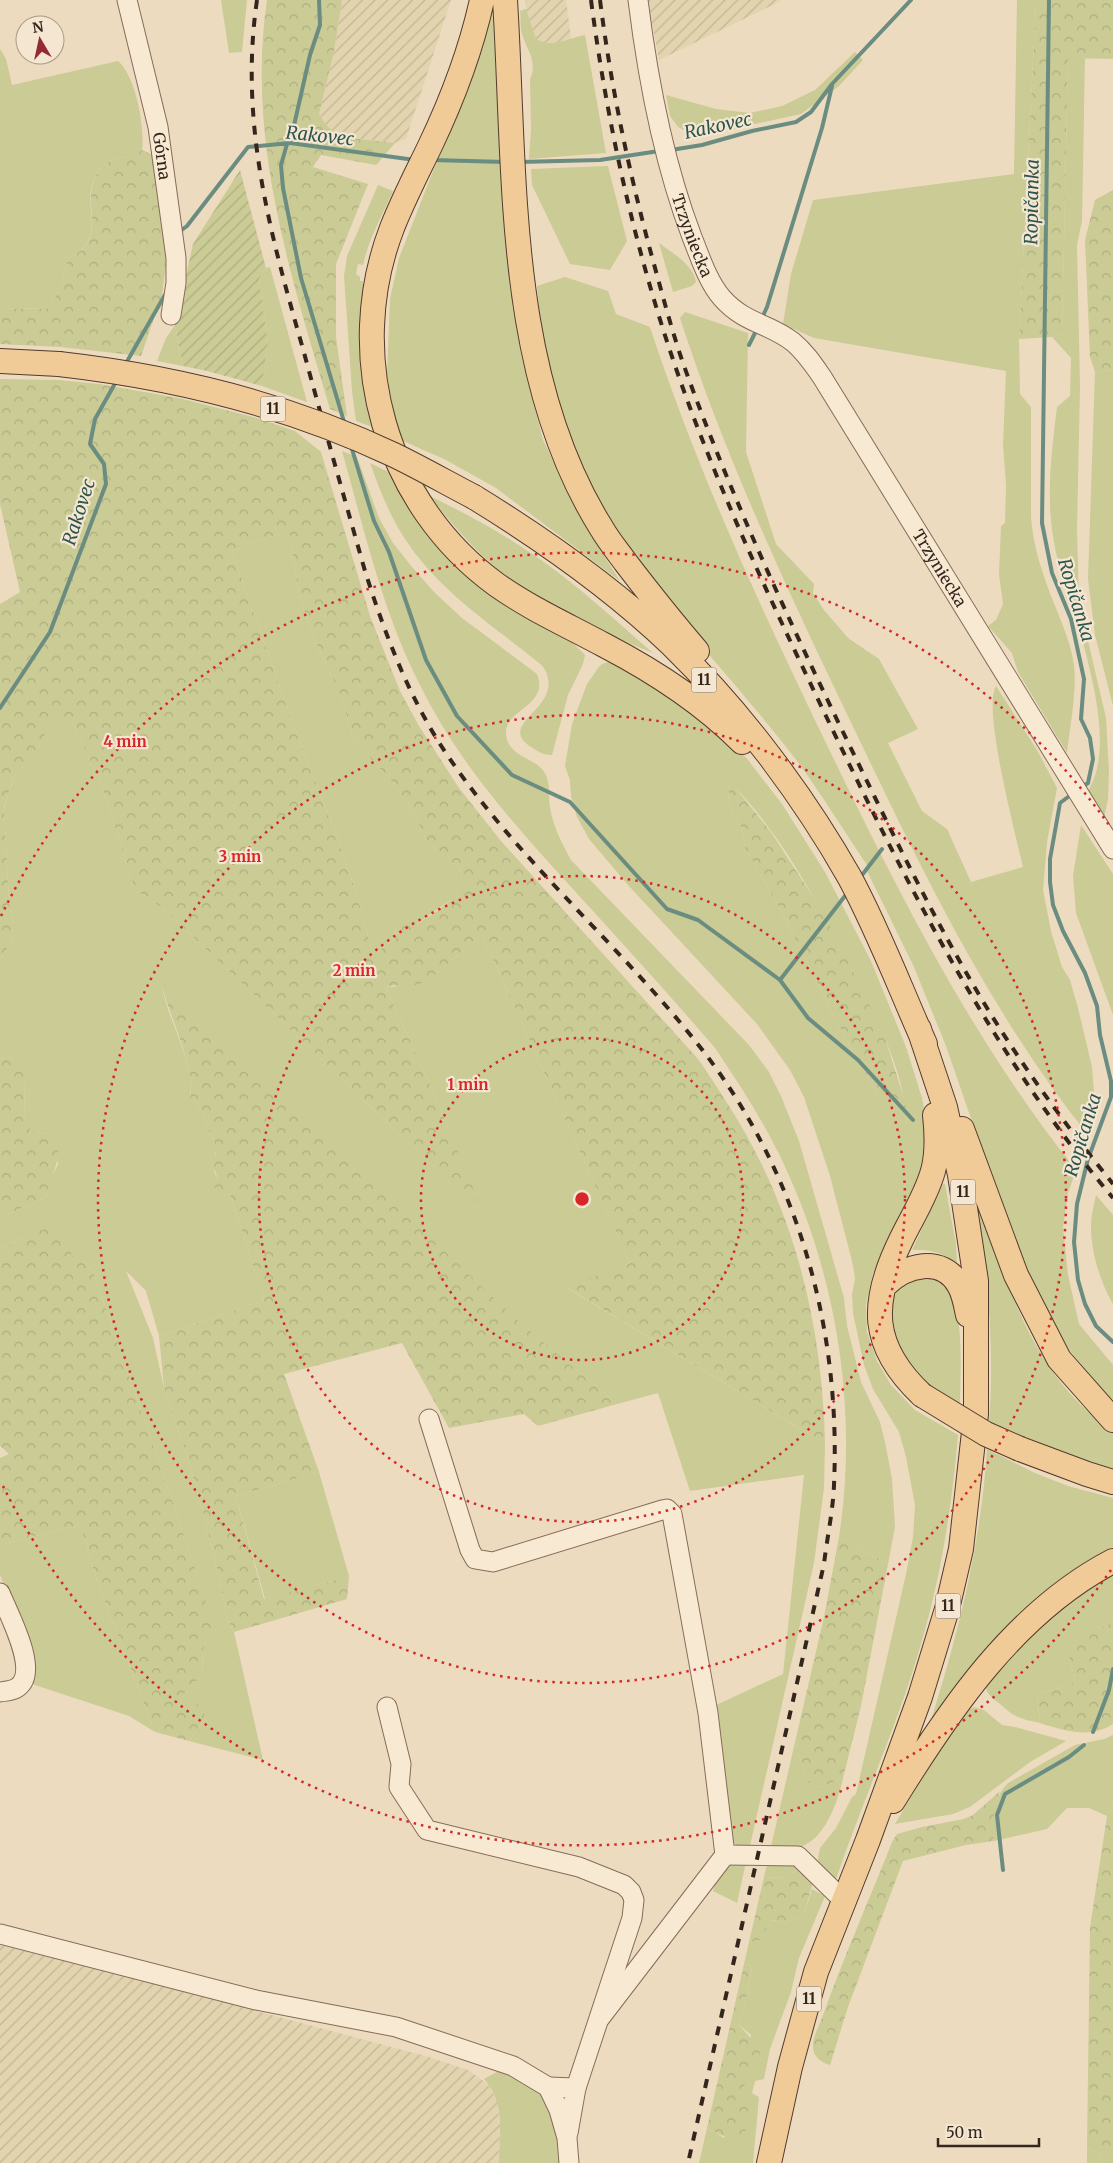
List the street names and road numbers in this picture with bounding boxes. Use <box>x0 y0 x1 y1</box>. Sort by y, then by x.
street label: Górna <box>149 131 175 181</box>
street label: Trzyniecka <box>668 191 717 280</box>
road number: 11 <box>260 396 286 422</box>
street label: Trzyniecka <box>908 526 971 611</box>
road number: 11 <box>692 668 716 692</box>
road number: 11 <box>950 1180 976 1204</box>
road number: 11 <box>936 1594 960 1618</box>
road number: 11 <box>796 1986 822 2012</box>

